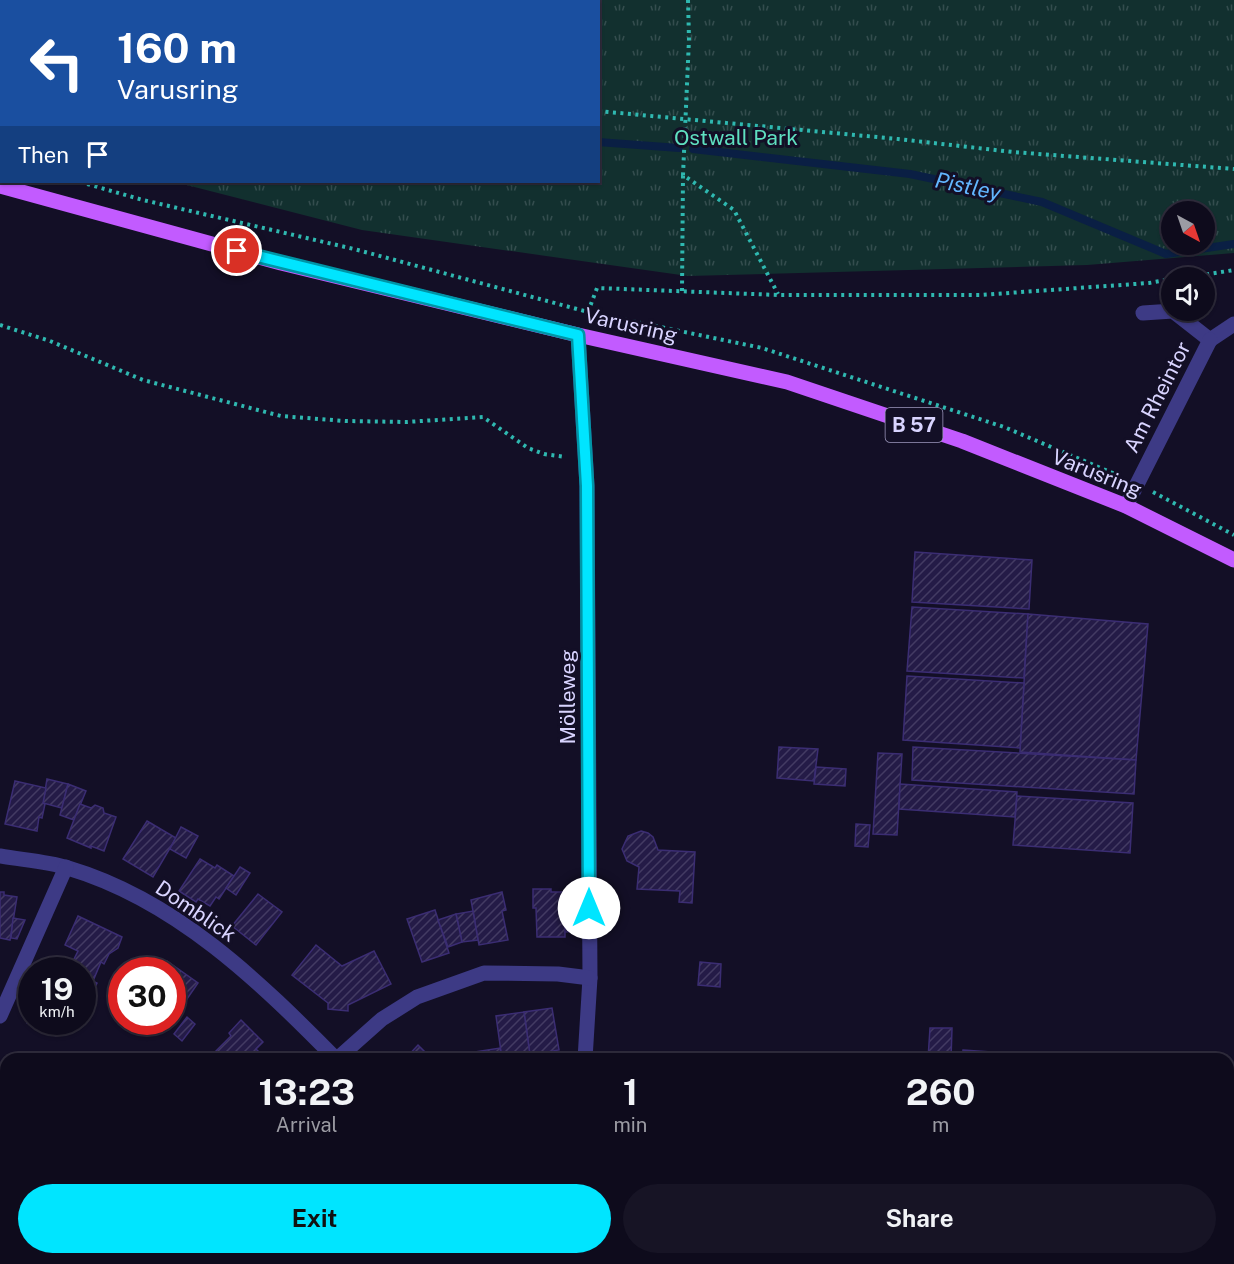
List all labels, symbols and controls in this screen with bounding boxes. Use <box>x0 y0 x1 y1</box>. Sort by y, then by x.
text: 160 m <box>117 23 237 72</box>
icon: left <box>18 24 96 102</box>
text: Varusring <box>117 73 239 105</box>
park label: Ostwall Park <box>674 125 798 150</box>
icon: arrive <box>81 138 114 171</box>
text: Then <box>18 142 69 168</box>
water label: Pistley <box>933 166 1004 206</box>
north arrow <box>1161 201 1215 255</box>
map controls <box>1161 201 1215 321</box>
pin <box>211 225 262 276</box>
icon: arrive <box>220 234 253 267</box>
button: sound <box>1161 267 1215 321</box>
street label: Varusring <box>582 302 680 348</box>
street label: Am Rheintor <box>1118 337 1196 457</box>
road number: B 57 <box>886 408 942 442</box>
street label: Varusring <box>1048 444 1146 502</box>
street label: Mölleweg <box>555 649 580 745</box>
street label: Domblick <box>151 875 241 947</box>
position arrow <box>557 876 621 940</box>
speed limit sign: 30 <box>108 957 186 1035</box>
text: 19 <box>41 971 73 1007</box>
text: km/h <box>39 1003 75 1020</box>
text: 13:23 <box>258 1071 355 1113</box>
text: 1 <box>623 1071 638 1113</box>
text: 260 <box>906 1071 976 1113</box>
text: Arrival <box>276 1113 338 1137</box>
text: min <box>613 1113 647 1137</box>
text: m <box>932 1113 949 1137</box>
button: Exit <box>18 1184 611 1253</box>
button: Share <box>623 1184 1216 1253</box>

